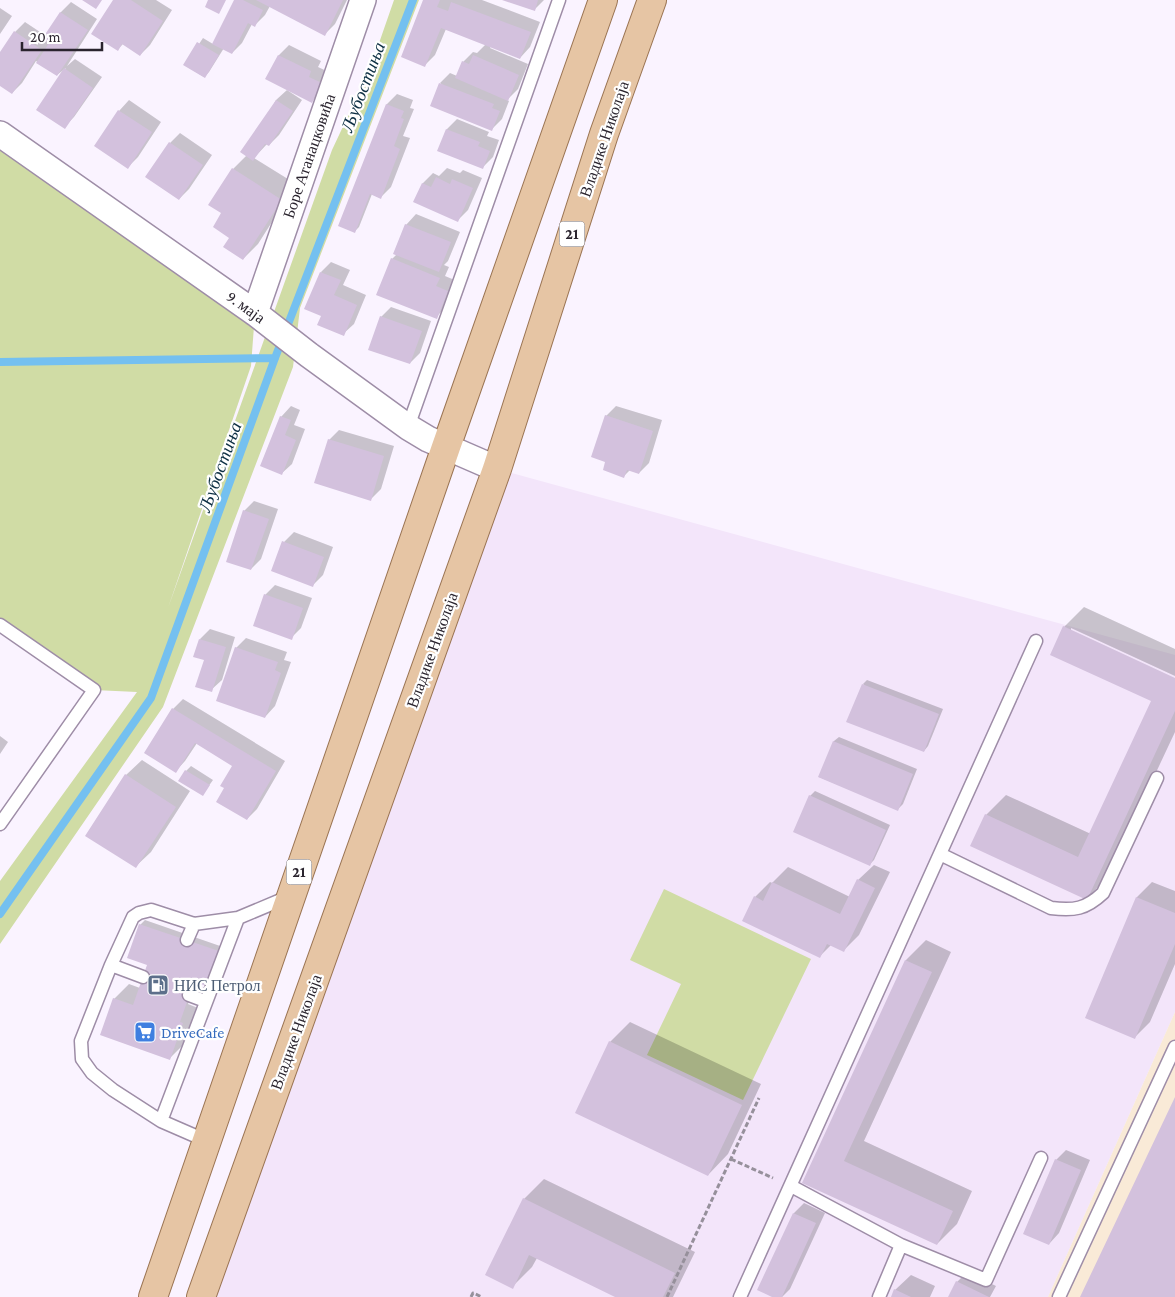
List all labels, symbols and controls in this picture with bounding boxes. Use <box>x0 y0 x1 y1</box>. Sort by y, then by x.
scale bar <box>22 20 102 52</box>
text: 20 m <box>30 29 61 45</box>
water label: Љубостиња <box>336 39 389 136</box>
street label: Владике Николаја <box>576 79 633 200</box>
street label: Боре Атанацковића <box>280 91 339 221</box>
road number: 21 <box>560 222 584 246</box>
street label: 9. маја <box>223 287 268 327</box>
water label: Љубостиња <box>194 419 246 516</box>
street label: Владике Николаја <box>403 590 462 710</box>
road number: 21 <box>286 860 312 884</box>
street label: Владике Николаја <box>267 972 326 1092</box>
fuel station icon: НИС Петрол <box>146 973 170 997</box>
place label: НИС Петрол <box>174 977 260 995</box>
supermarket icon: DriveCafe <box>133 1020 157 1044</box>
place label: DriveCafe <box>161 1024 224 1041</box>

